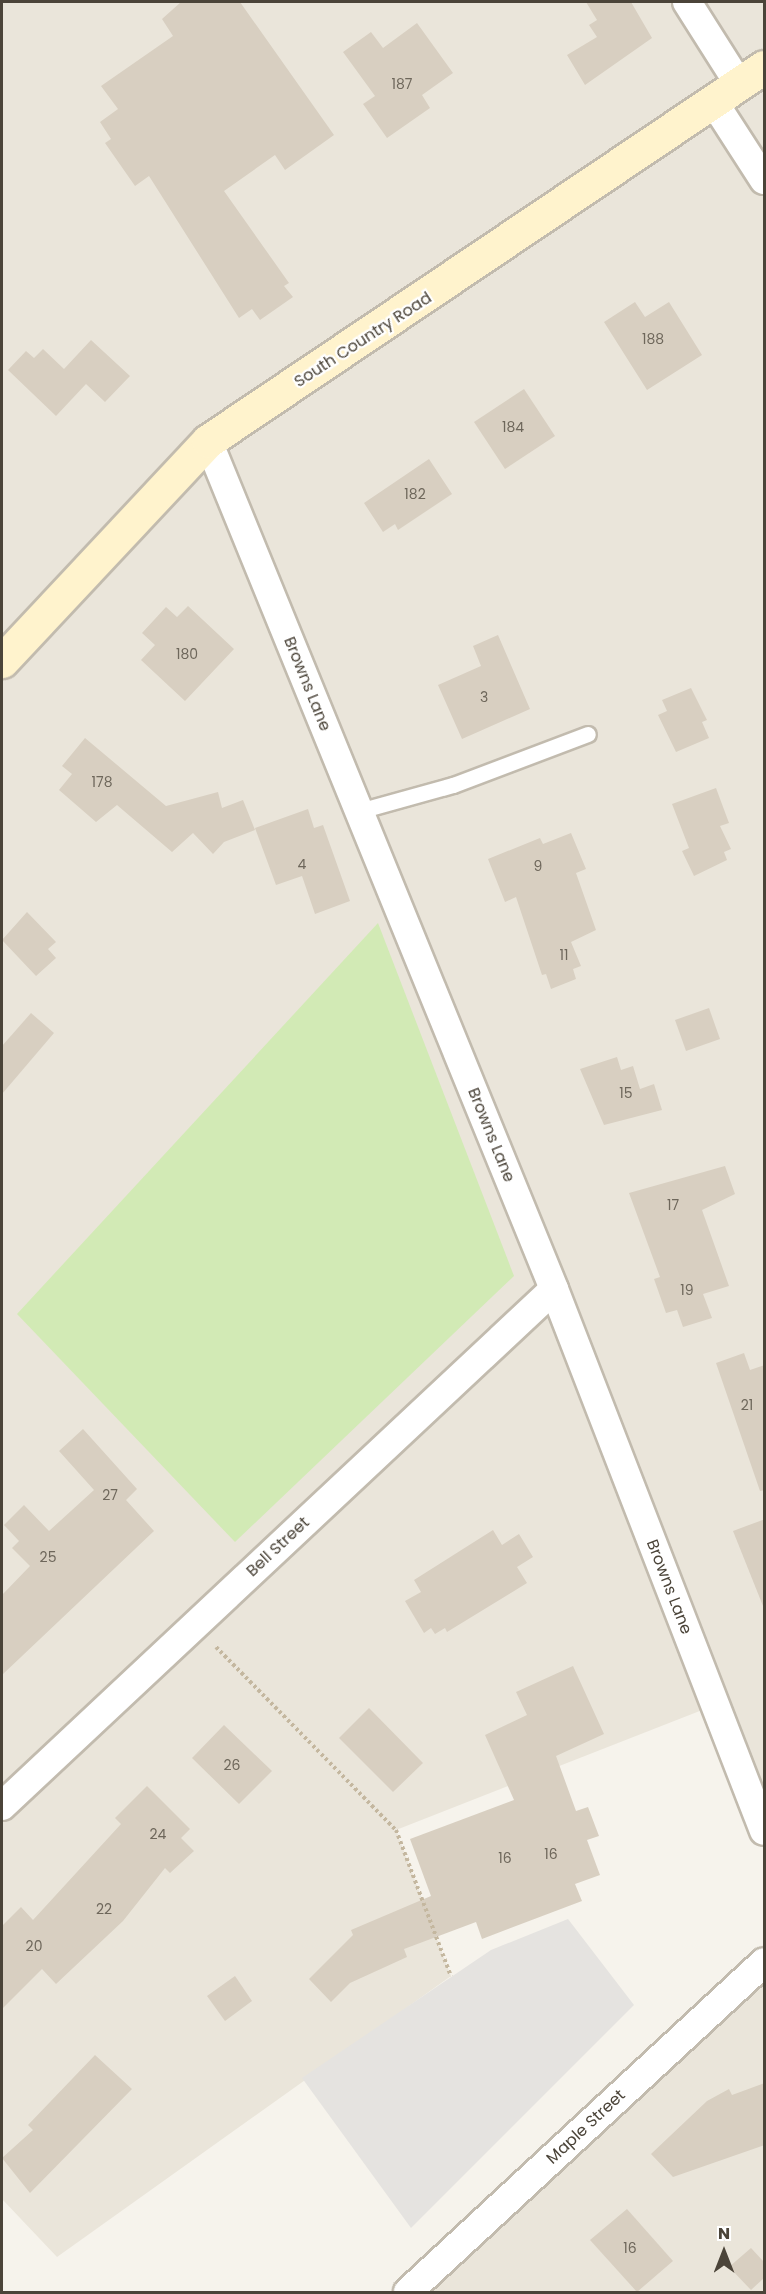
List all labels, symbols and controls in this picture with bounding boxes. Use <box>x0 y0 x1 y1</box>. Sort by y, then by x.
house number: 187 <box>392 76 412 92</box>
street label: South Country Road <box>291 288 435 392</box>
house number: 188 <box>642 331 664 347</box>
house number: 184 <box>502 419 524 435</box>
house number: 182 <box>404 486 426 502</box>
street label: Browns Lane <box>279 634 335 734</box>
house number: 180 <box>176 646 198 662</box>
house number: 3 <box>480 689 488 705</box>
house number: 178 <box>92 774 112 790</box>
house number: 4 <box>298 856 306 872</box>
house number: 9 <box>534 858 542 874</box>
house number: 11 <box>560 947 568 963</box>
street label: Browns Lane <box>463 1085 519 1185</box>
house number: 15 <box>619 1085 633 1101</box>
house number: 17 <box>667 1197 679 1213</box>
house number: 19 <box>680 1282 694 1298</box>
house number: 21 <box>741 1397 753 1413</box>
house number: 27 <box>102 1487 118 1503</box>
street label: Bell Street <box>243 1513 313 1581</box>
street label: Browns Lane <box>642 1537 696 1637</box>
house number: 25 <box>40 1549 56 1565</box>
house number: 26 <box>224 1757 240 1773</box>
house number: 24 <box>150 1826 166 1842</box>
house number: 16 <box>544 1846 558 1862</box>
house number: 16 <box>498 1850 512 1866</box>
house number: 22 <box>96 1901 112 1917</box>
house number: 20 <box>26 1938 42 1954</box>
street label: Maple Street <box>543 2086 629 2168</box>
north arrow <box>694 2222 754 2282</box>
text: N <box>718 2222 730 2245</box>
house number: 16 <box>623 2240 637 2256</box>

